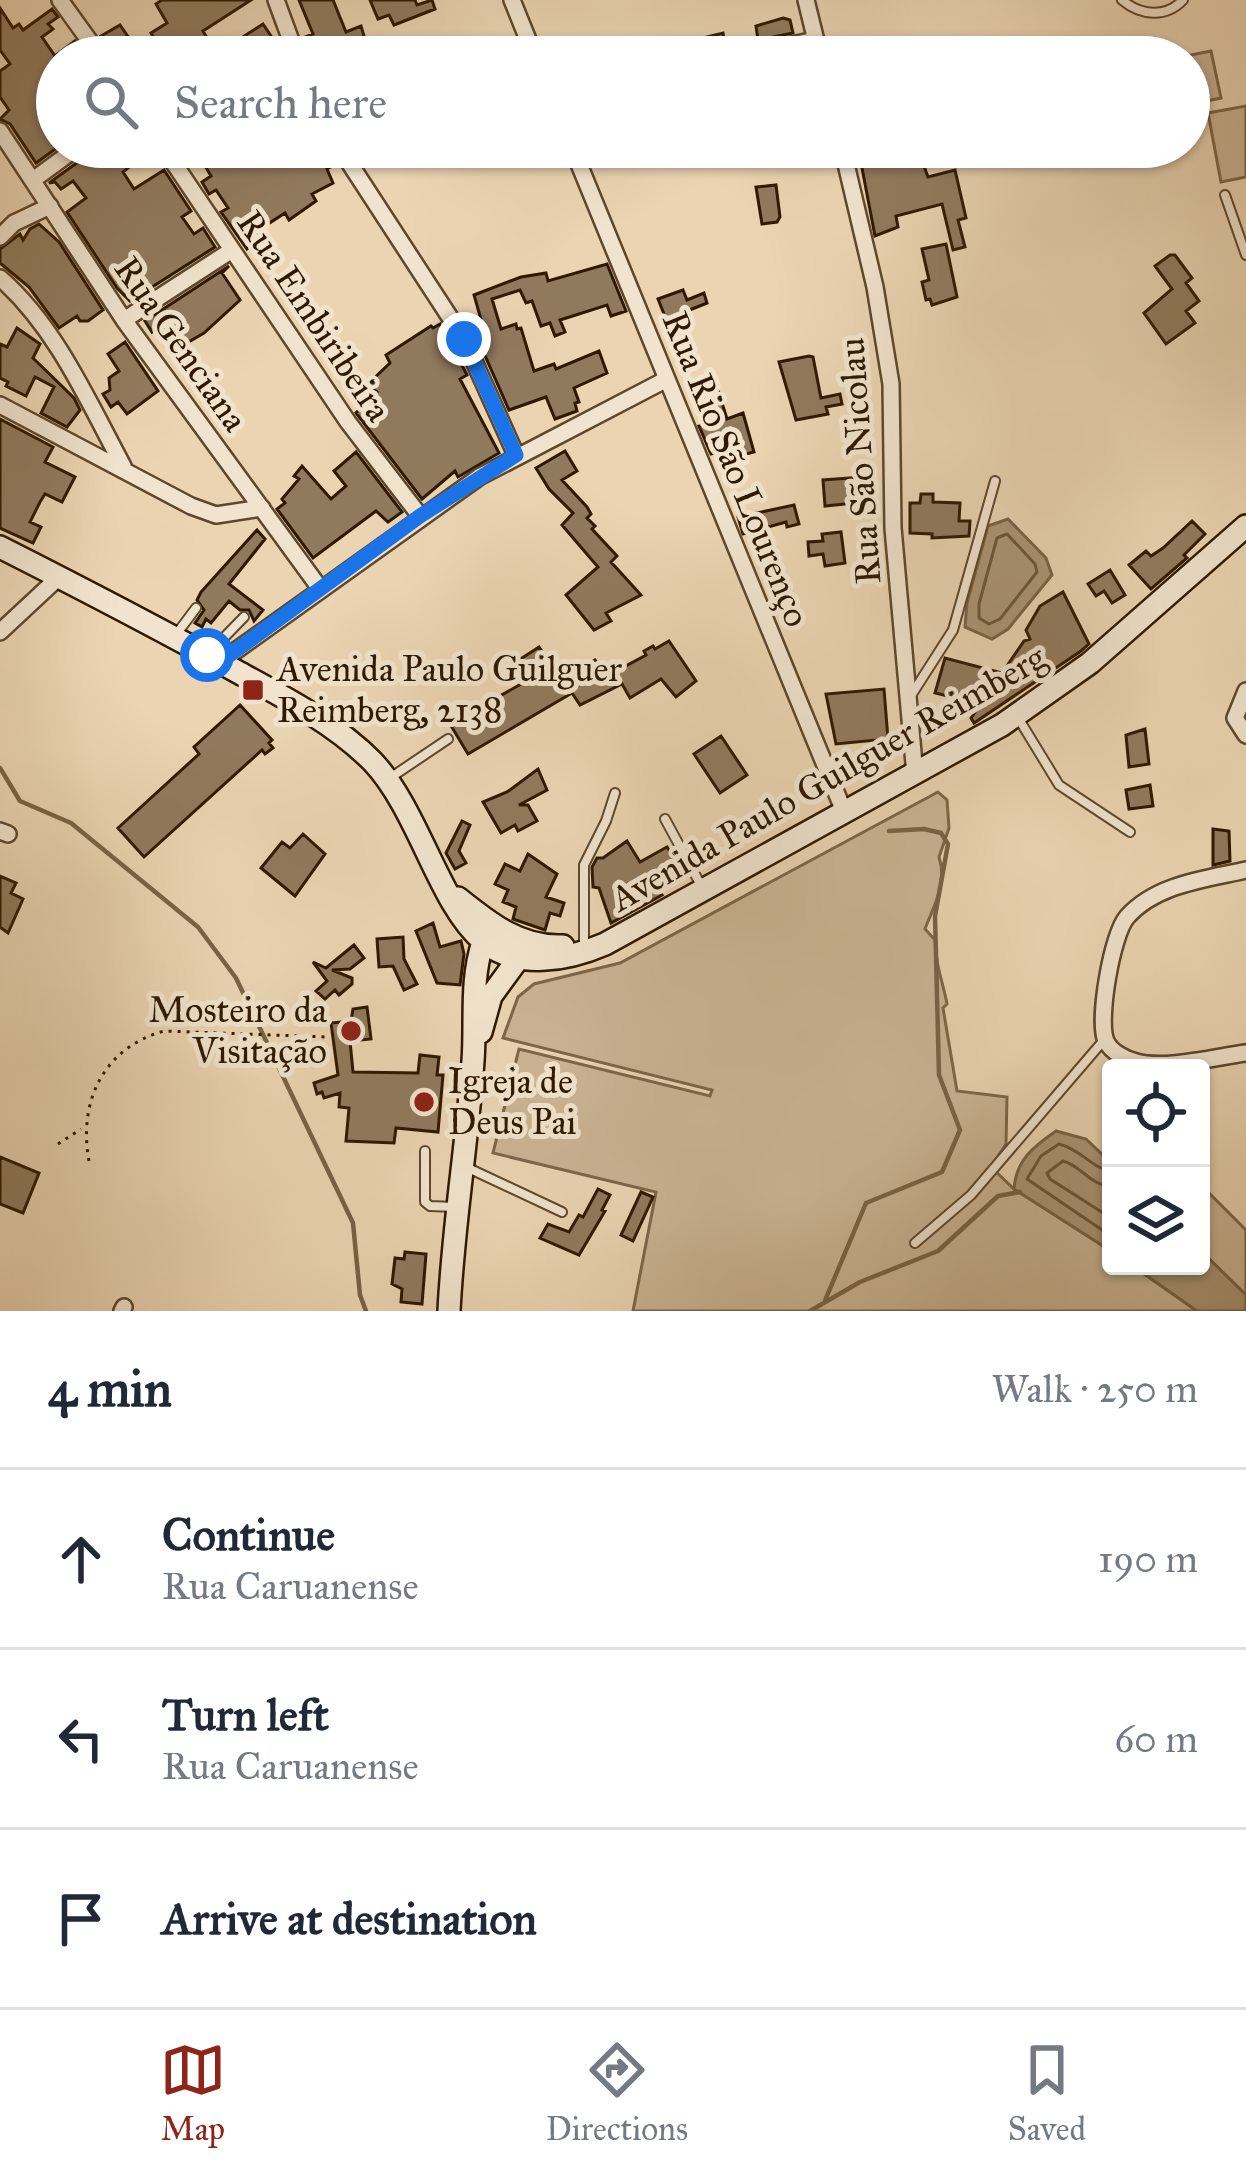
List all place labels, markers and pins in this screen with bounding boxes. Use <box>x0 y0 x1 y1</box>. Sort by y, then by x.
place label: Avenida Paulo Guilguer Reimberg, 2138 <box>275 647 622 732</box>
marker: Avenida Paulo Guilguer Reimberg, 2138 <box>240 677 266 703</box>
place label: Mosteiro da Visitação <box>148 988 328 1073</box>
marker: Mosteiro da Visitação <box>338 1018 364 1044</box>
place label: Igreja de Deus Pai <box>448 1059 577 1144</box>
marker: Igreja de Deus Pai <box>411 1089 437 1115</box>

